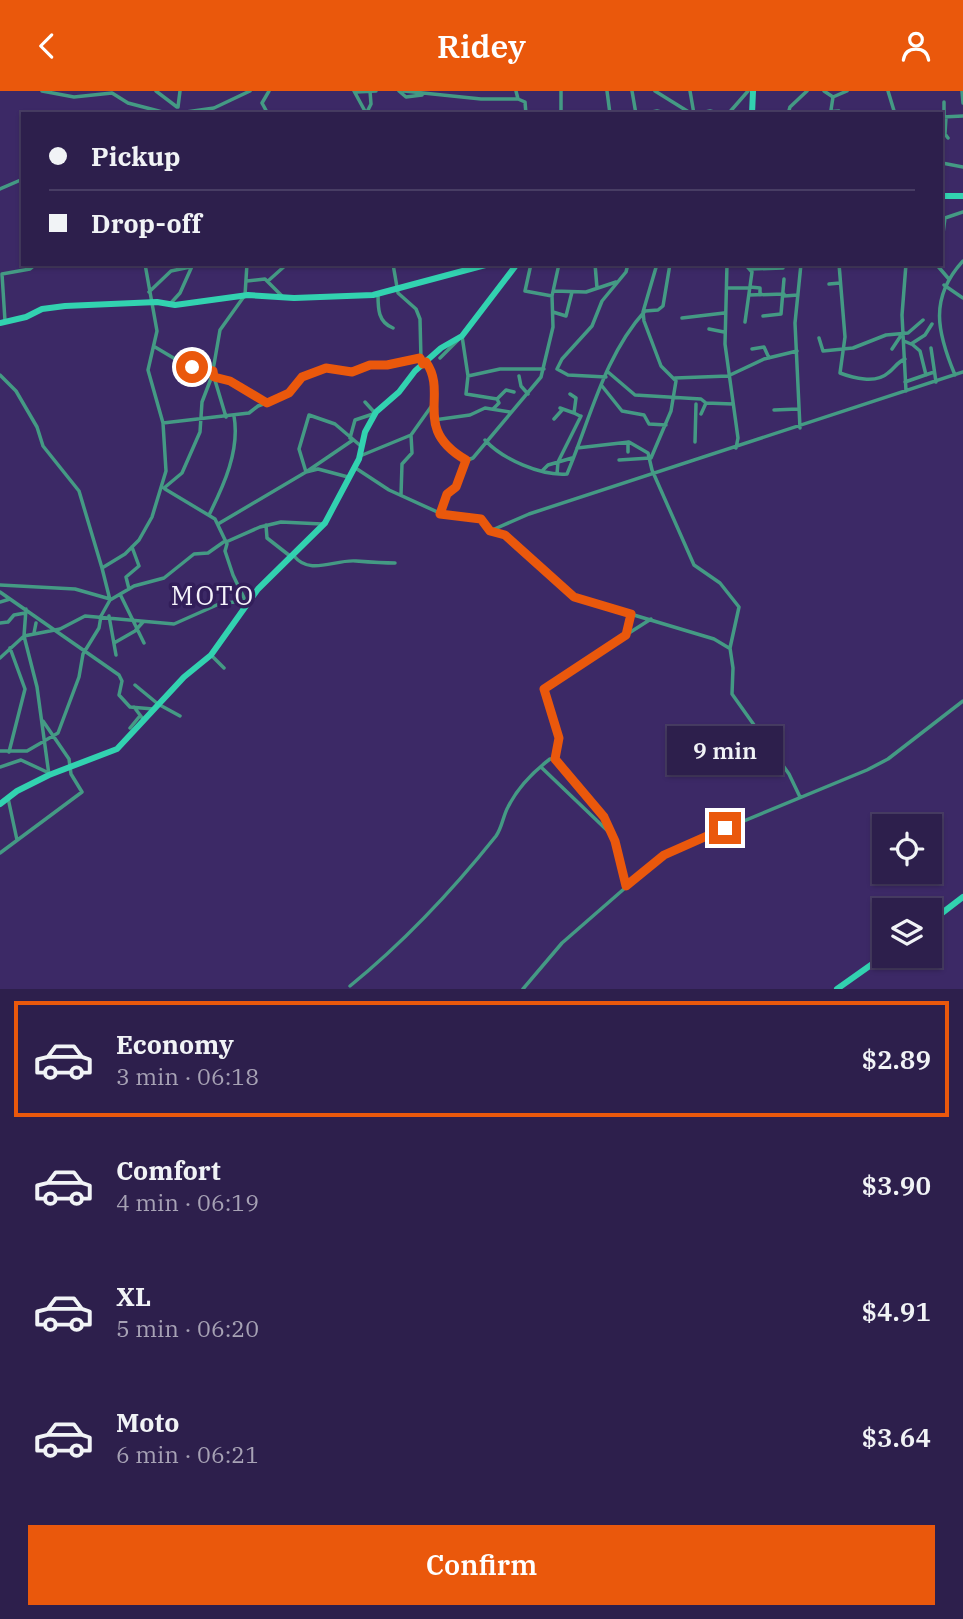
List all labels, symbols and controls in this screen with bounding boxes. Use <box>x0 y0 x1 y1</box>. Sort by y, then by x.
text: Ridey <box>437 25 526 67</box>
icon: back <box>28 27 66 65</box>
icon: person <box>897 27 935 65</box>
text: Pickup <box>91 139 181 173</box>
text: Drop-off <box>91 206 202 240</box>
route start <box>176 351 208 383</box>
district label: MOTO <box>171 578 255 612</box>
callout: 9 min <box>667 727 783 775</box>
text: 9 min <box>693 735 757 765</box>
route end <box>709 812 741 844</box>
map controls <box>872 814 942 968</box>
button: locate <box>872 814 942 884</box>
button: layers <box>872 898 942 968</box>
text: Economy <box>116 1027 234 1061</box>
icon: car <box>32 1028 95 1091</box>
text: $2.89 <box>862 1042 931 1076</box>
text: 3 min · 06:18 <box>116 1061 259 1091</box>
text: Comfort <box>116 1153 221 1187</box>
icon: car <box>32 1154 95 1217</box>
text: $3.90 <box>862 1168 931 1202</box>
text: 4 min · 06:19 <box>116 1187 259 1217</box>
text: XL <box>116 1279 151 1313</box>
icon: car <box>32 1280 95 1343</box>
text: $4.91 <box>862 1294 931 1328</box>
text: 5 min · 06:20 <box>116 1313 259 1343</box>
text: Moto <box>116 1405 179 1439</box>
icon: car <box>32 1406 95 1469</box>
text: $3.64 <box>862 1420 931 1454</box>
text: 6 min · 06:21 <box>116 1439 259 1469</box>
button: Confirm <box>28 1525 935 1605</box>

